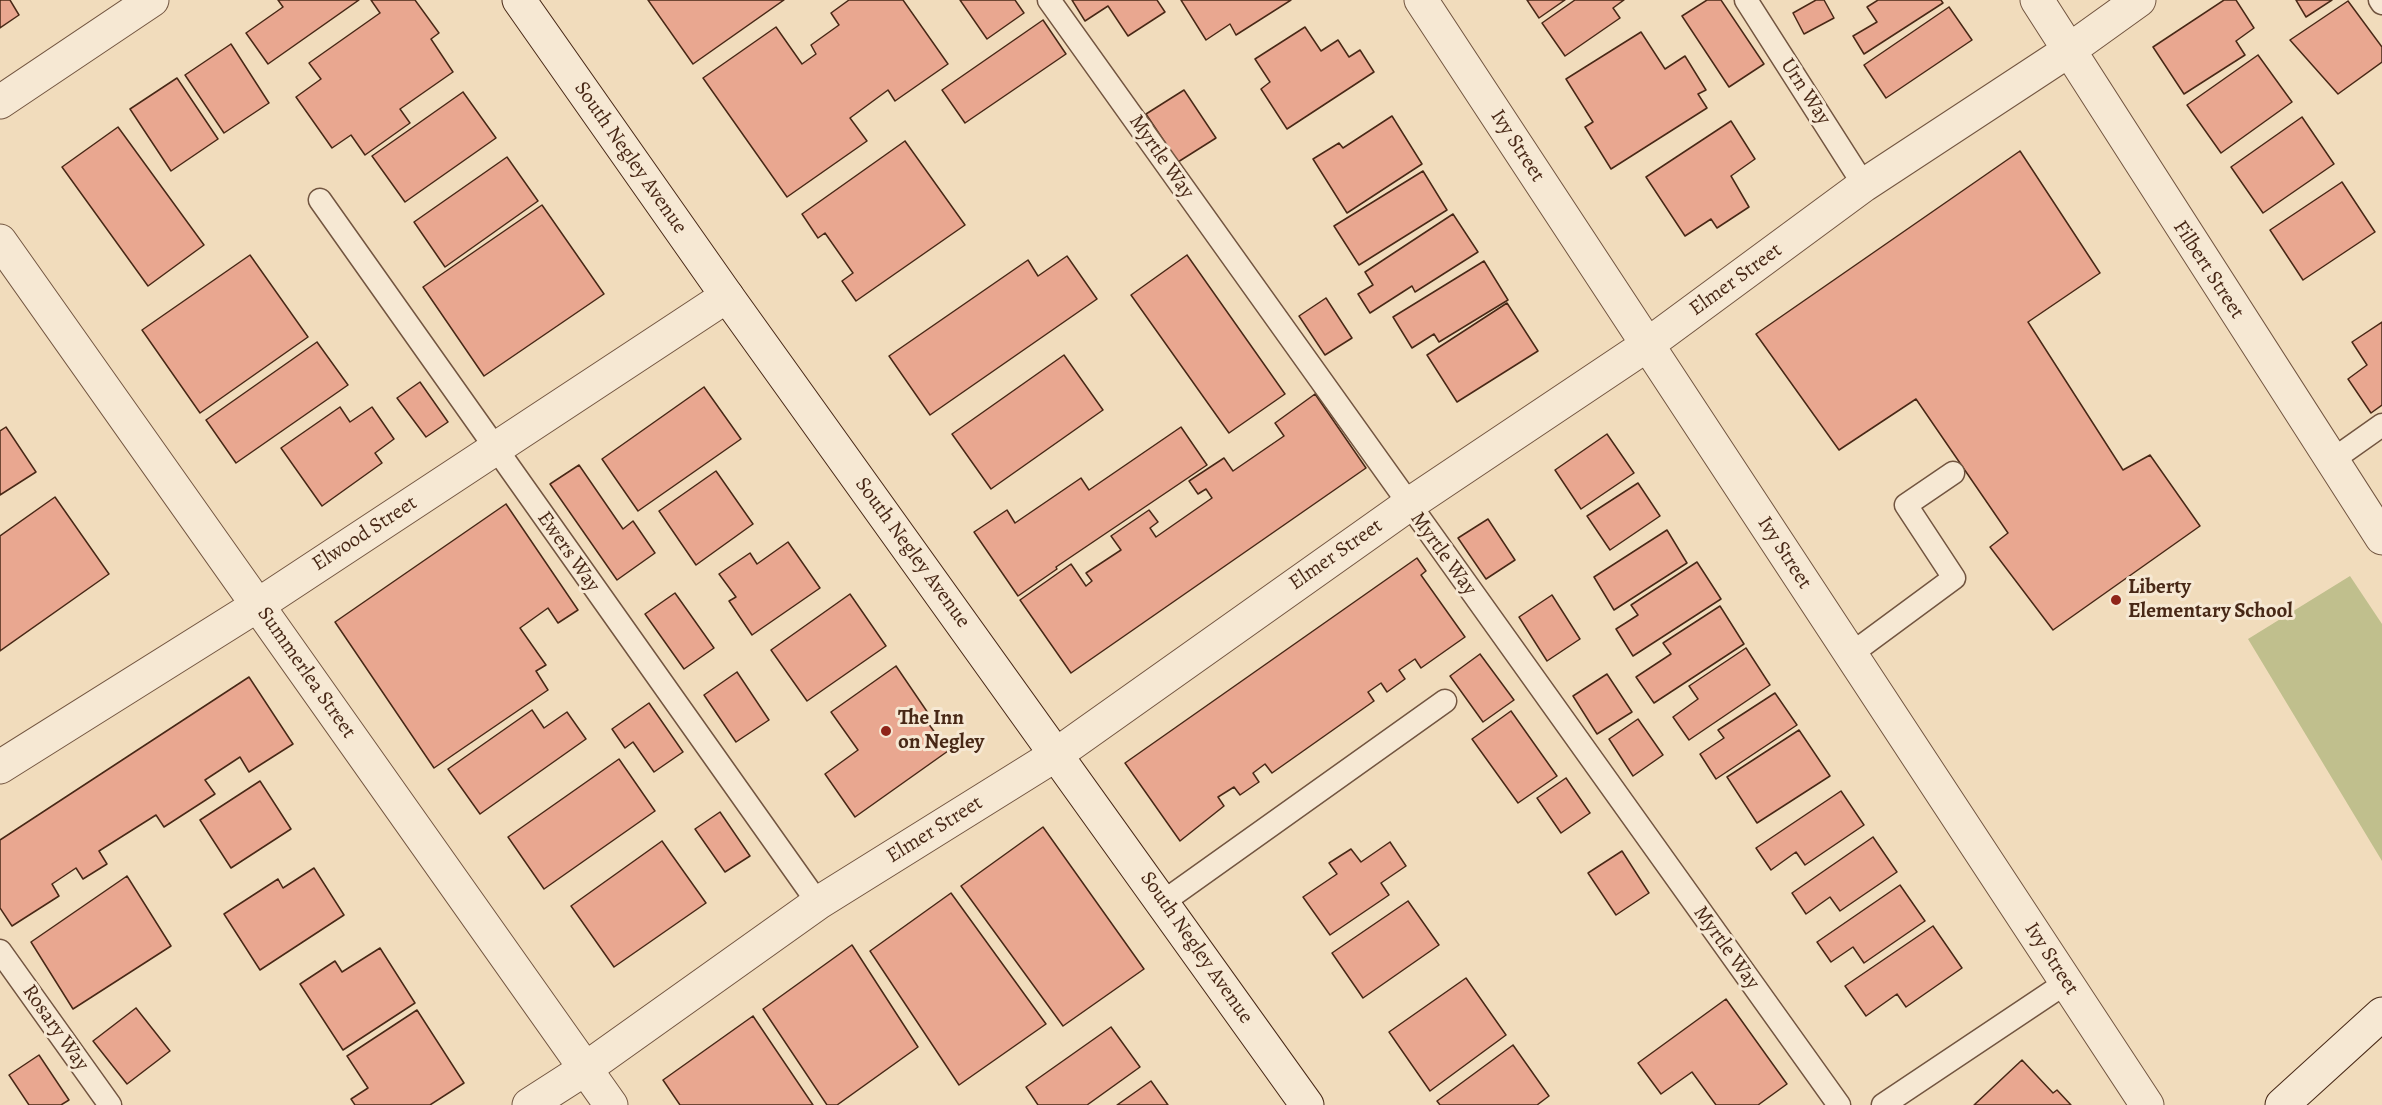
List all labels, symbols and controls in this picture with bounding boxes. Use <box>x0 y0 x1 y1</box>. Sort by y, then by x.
street label: Urn Way <box>1774 54 1836 130</box>
street label: South Negley Avenue <box>568 77 692 239</box>
street label: Ivy Street <box>1484 105 1550 187</box>
street label: Myrtle Way <box>1123 110 1199 204</box>
street label: Filbert Street <box>2167 216 2249 324</box>
street label: Elmer Street <box>1685 238 1787 322</box>
street label: South Negley Avenue <box>849 473 975 633</box>
street label: Elwood Street <box>308 491 422 577</box>
street label: Ewers Way <box>531 507 605 597</box>
street label: Myrtle Way <box>1404 507 1482 601</box>
street label: Ivy Street <box>1751 512 1817 594</box>
street label: Elmer Street <box>1284 514 1388 596</box>
place label: Liberty Elementary School <box>2128 575 2293 625</box>
marker: Liberty Elementary School <box>2109 593 2123 607</box>
street label: Summerlea Street <box>251 602 361 744</box>
place label: The Inn on Negley <box>898 706 984 756</box>
marker: The Inn on Negley <box>879 724 893 738</box>
street label: Elmer Street <box>882 791 988 869</box>
street label: South Negley Avenue <box>1134 867 1258 1029</box>
street label: Myrtle Way <box>1687 901 1765 995</box>
street label: Ivy Street <box>2018 918 2084 1000</box>
street label: Rosary Way <box>16 980 94 1076</box>

